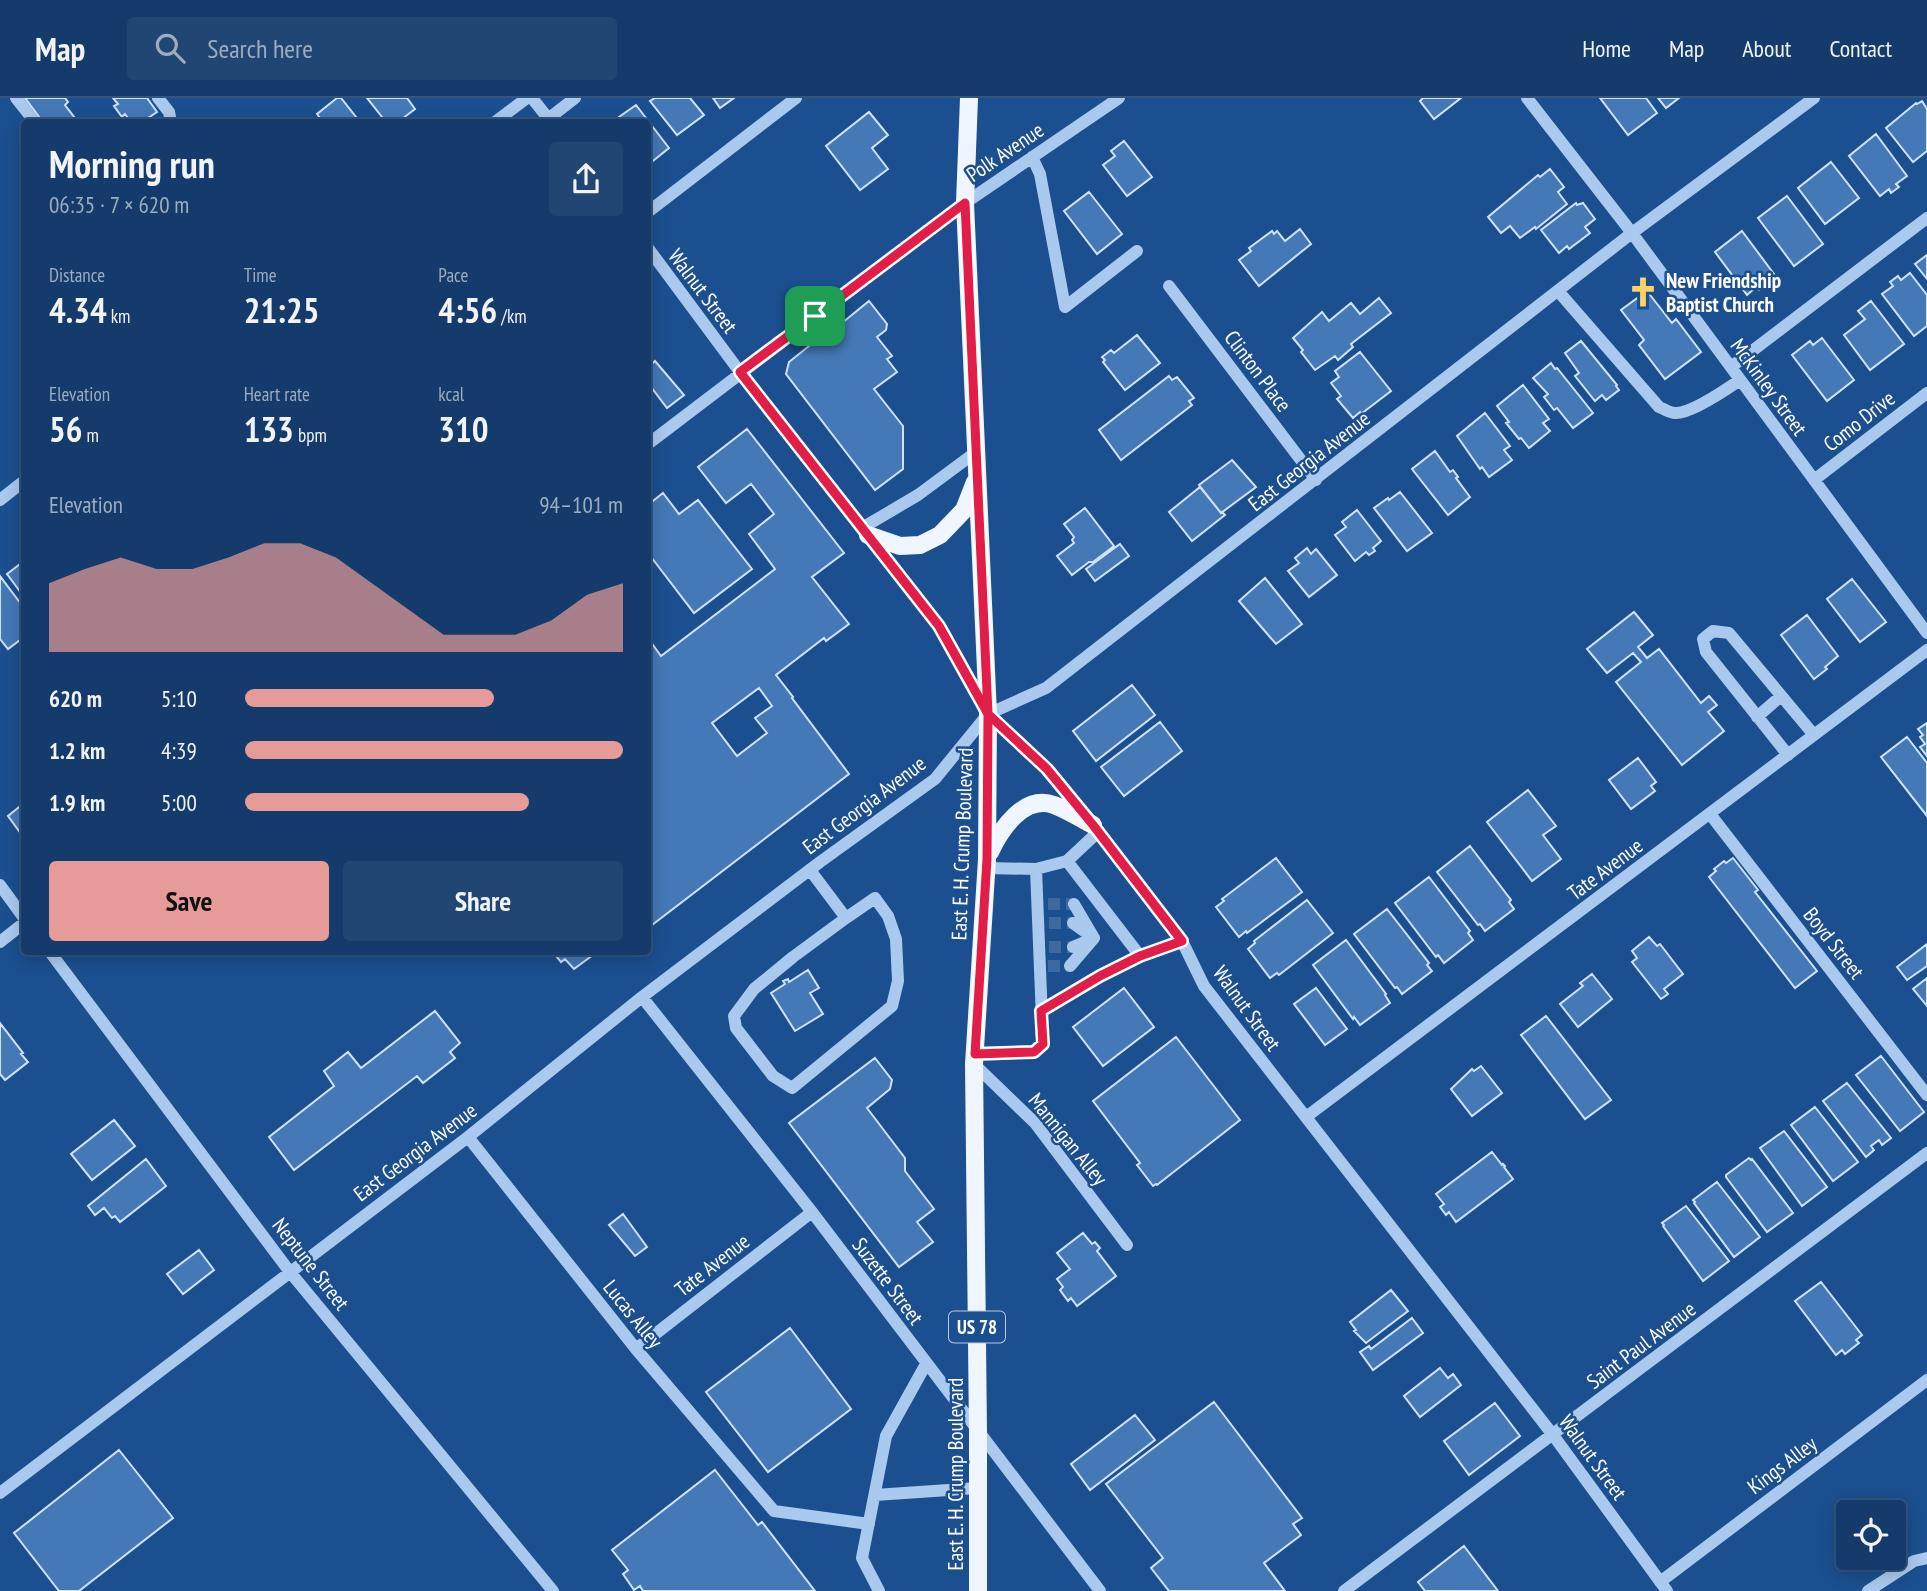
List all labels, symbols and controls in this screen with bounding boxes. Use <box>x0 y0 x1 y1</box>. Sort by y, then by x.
search box <box>127 17 617 80</box>
text: Map <box>35 27 85 70</box>
icon: search <box>151 29 189 67</box>
text: Search here <box>207 32 313 65</box>
text: Home <box>1582 33 1631 64</box>
text: Map <box>1669 33 1704 64</box>
text: About <box>1742 33 1791 64</box>
text: Contact <box>1829 33 1892 64</box>
street label: Polk Avenue <box>961 116 1049 188</box>
text: Morning run <box>49 139 215 188</box>
button: share <box>549 142 623 216</box>
text: 06:35 · 7 × 620 m <box>49 190 189 219</box>
street label: Walnut Street <box>663 243 744 339</box>
text: Distance <box>49 263 105 287</box>
text: Time <box>244 263 277 287</box>
text: Pace <box>438 263 468 287</box>
place label: New Friendship Baptist Church <box>1666 267 1781 318</box>
church icon: New Friendship Baptist Church <box>1626 275 1660 309</box>
pin <box>785 286 845 346</box>
text: 4.34 <box>49 287 107 333</box>
text: 21:25 <box>244 287 319 333</box>
text: 4:56 <box>438 287 497 333</box>
icon: arrive <box>796 297 834 335</box>
text: km <box>107 304 130 328</box>
text: /km <box>497 304 527 328</box>
street label: Clinton Place <box>1219 325 1297 417</box>
street label: McKinley Street <box>1725 333 1813 441</box>
text: Elevation <box>49 382 110 406</box>
text: Heart rate <box>244 382 310 406</box>
text: kcal <box>438 382 464 406</box>
street label: Como Drive <box>1818 385 1900 457</box>
street label: East Georgia Avenue <box>1243 405 1375 517</box>
text: 56 <box>49 406 82 452</box>
text: 133 <box>244 406 294 452</box>
text: 310 <box>438 406 489 452</box>
text: m <box>82 423 99 447</box>
text: bpm <box>294 423 327 447</box>
text: Elevation <box>49 490 123 519</box>
text: 94–101 m <box>539 490 623 519</box>
text: 620 m <box>49 684 102 713</box>
text: 5:10 <box>161 684 197 713</box>
text: 1.2 km <box>49 736 105 765</box>
text: 4:39 <box>161 736 197 765</box>
street label: East E. H. Crump Boulevard <box>945 747 979 941</box>
street label: East Georgia Avenue <box>797 750 931 860</box>
text: 1.9 km <box>49 788 105 817</box>
text: 5:00 <box>161 788 197 817</box>
street label: Tate Avenue <box>1562 832 1648 906</box>
button: Save <box>49 861 329 941</box>
button: Share <box>343 861 623 941</box>
street label: Boyd Street <box>1798 902 1871 984</box>
street label: Walnut Street <box>1207 960 1287 1056</box>
street label: Mannigan Alley <box>1022 1087 1114 1191</box>
street label: East Georgia Avenue <box>348 1097 482 1207</box>
street label: Neptune Street <box>267 1212 356 1316</box>
street label: Tate Avenue <box>669 1227 755 1303</box>
street label: Suzette Street <box>847 1232 930 1330</box>
street label: Lucas Alley <box>597 1274 669 1354</box>
street label: Saint Paul Avenue <box>1581 1295 1701 1395</box>
road number: US 78 <box>949 1312 1005 1343</box>
street label: East E. H. Crump Boulevard <box>942 1378 969 1570</box>
street label: Walnut Street <box>1553 1409 1633 1505</box>
street label: Kings Alley <box>1742 1430 1822 1500</box>
map controls <box>1836 1500 1906 1570</box>
button: locate <box>1836 1500 1906 1570</box>

